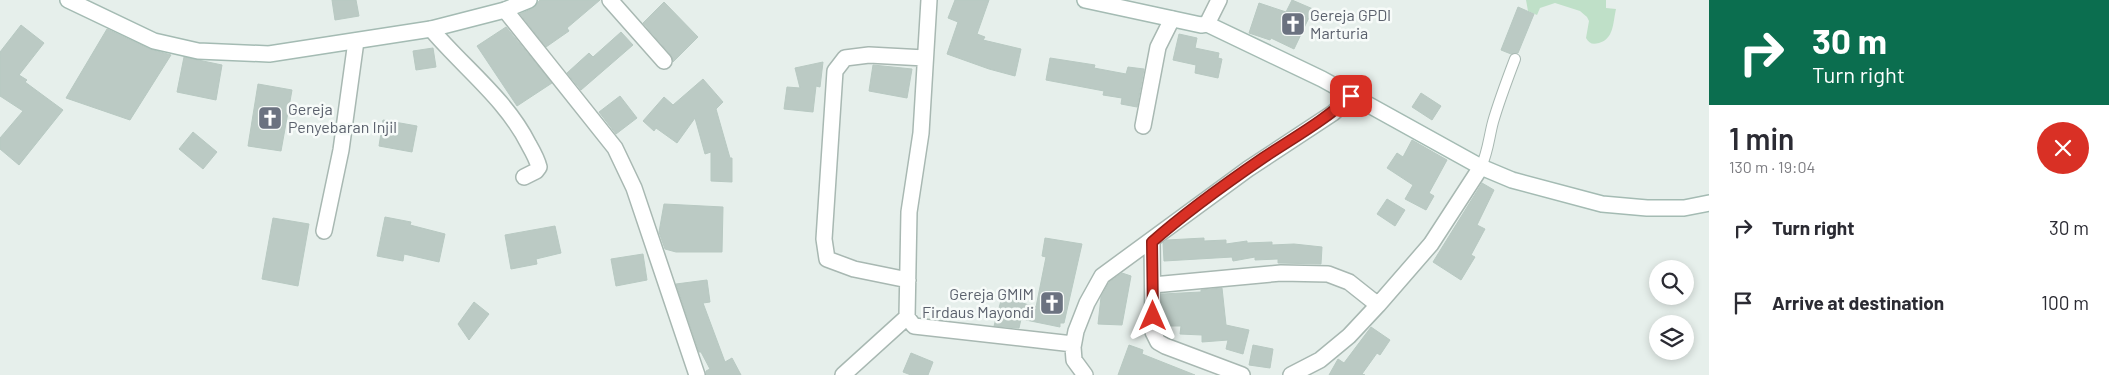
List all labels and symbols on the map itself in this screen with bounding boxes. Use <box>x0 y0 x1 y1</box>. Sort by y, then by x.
place label: Gereja GPDI Marturia <box>1310 5 1391 42</box>
church icon: Gereja GPDI Marturia <box>1280 11 1306 37</box>
pin <box>1330 75 1372 117</box>
place label: Gereja Penyebaran Injil <box>288 99 397 136</box>
church icon: Gereja Penyebaran Injil <box>257 105 283 131</box>
place label: Gereja GMIM Firdaus Mayondi <box>922 284 1034 321</box>
position arrow <box>1126 289 1178 341</box>
church icon: Gereja GMIM Firdaus Mayondi <box>1039 290 1065 316</box>

